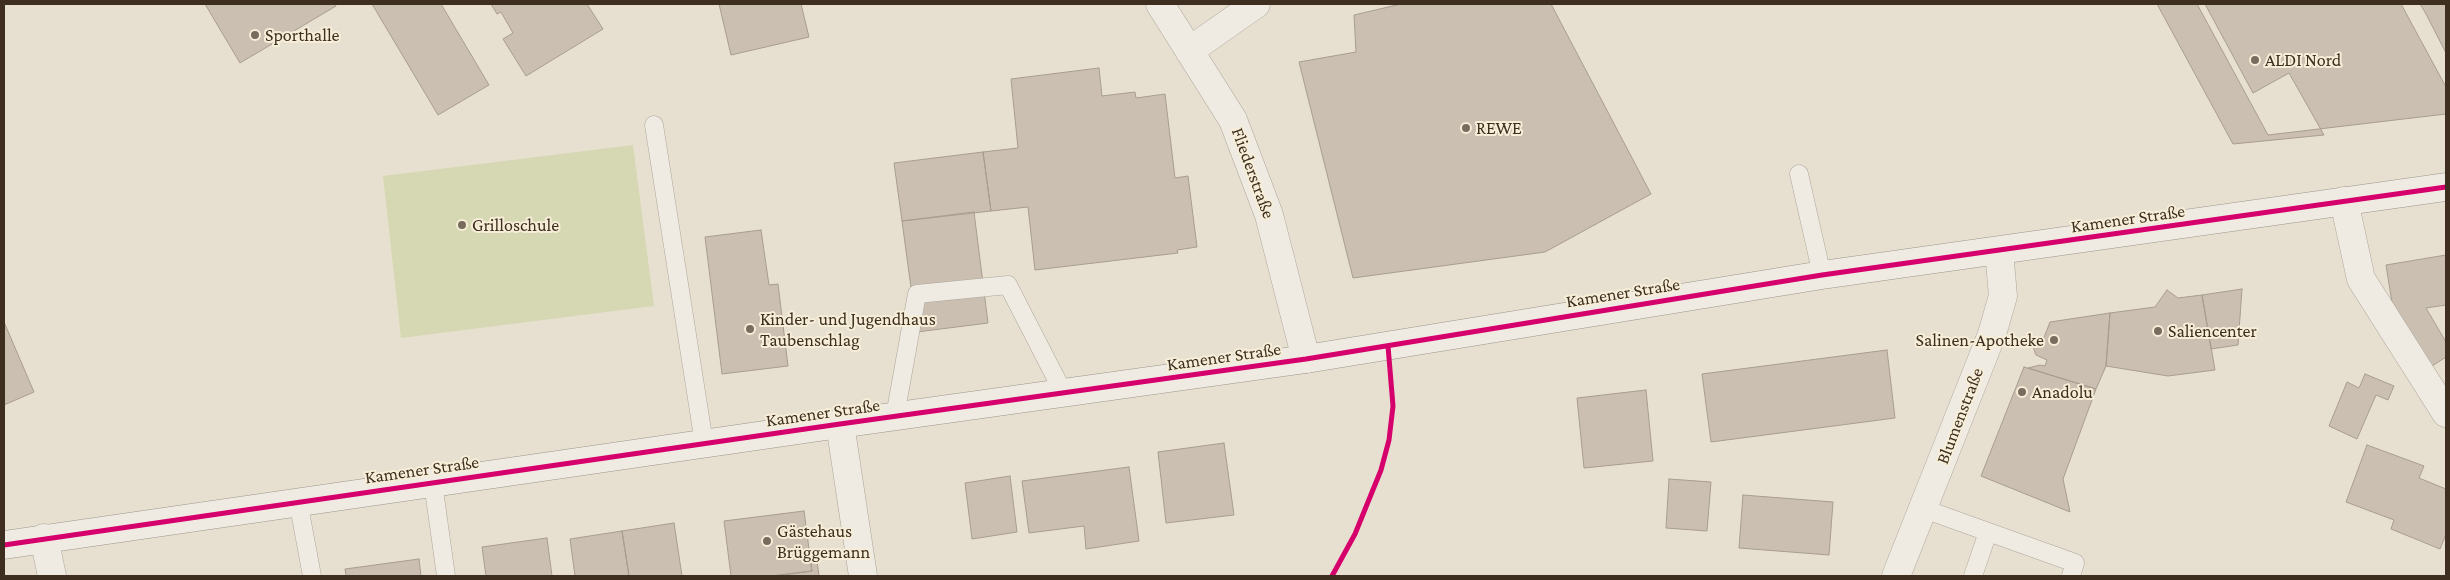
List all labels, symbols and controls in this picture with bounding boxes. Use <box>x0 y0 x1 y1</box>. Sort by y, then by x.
place label: Sporthalle <box>265 24 340 46</box>
marker: Sporthalle <box>249 29 261 41</box>
place label: ALDI Nord <box>2265 49 2341 71</box>
marker: ALDI Nord <box>2249 54 2261 66</box>
place label: REWE <box>1476 117 1522 139</box>
marker: REWE <box>1460 122 1472 134</box>
street label: Fliederstraße <box>1227 125 1279 221</box>
street label: Kamener Straße <box>2070 200 2186 238</box>
place label: Grilloschule <box>472 214 559 236</box>
marker: Grilloschule <box>456 219 468 231</box>
street label: Kamener Straße <box>1565 273 1681 313</box>
place label: Kinder- und Jugendhaus Taubenschlag <box>760 308 936 350</box>
place label: Saliencenter <box>2168 320 2257 342</box>
marker: Kinder- und Jugendhaus Taubenschlag <box>744 323 756 335</box>
marker: Saliencenter <box>2152 325 2164 337</box>
place label: Salinen-Apotheke <box>1916 329 2044 351</box>
marker: Salinen-Apotheke <box>2048 334 2060 346</box>
street label: Kamener Straße <box>1166 338 1282 376</box>
street label: Blumenstraße <box>1932 365 1988 467</box>
place label: Anadolu <box>2032 381 2093 403</box>
marker: Anadolu <box>2016 386 2028 398</box>
street label: Kamener Straße <box>765 394 881 432</box>
street label: Kamener Straße <box>364 451 480 489</box>
place label: Gästehaus Brüggemann <box>777 520 870 562</box>
marker: Gästehaus Brüggemann <box>761 535 773 547</box>

